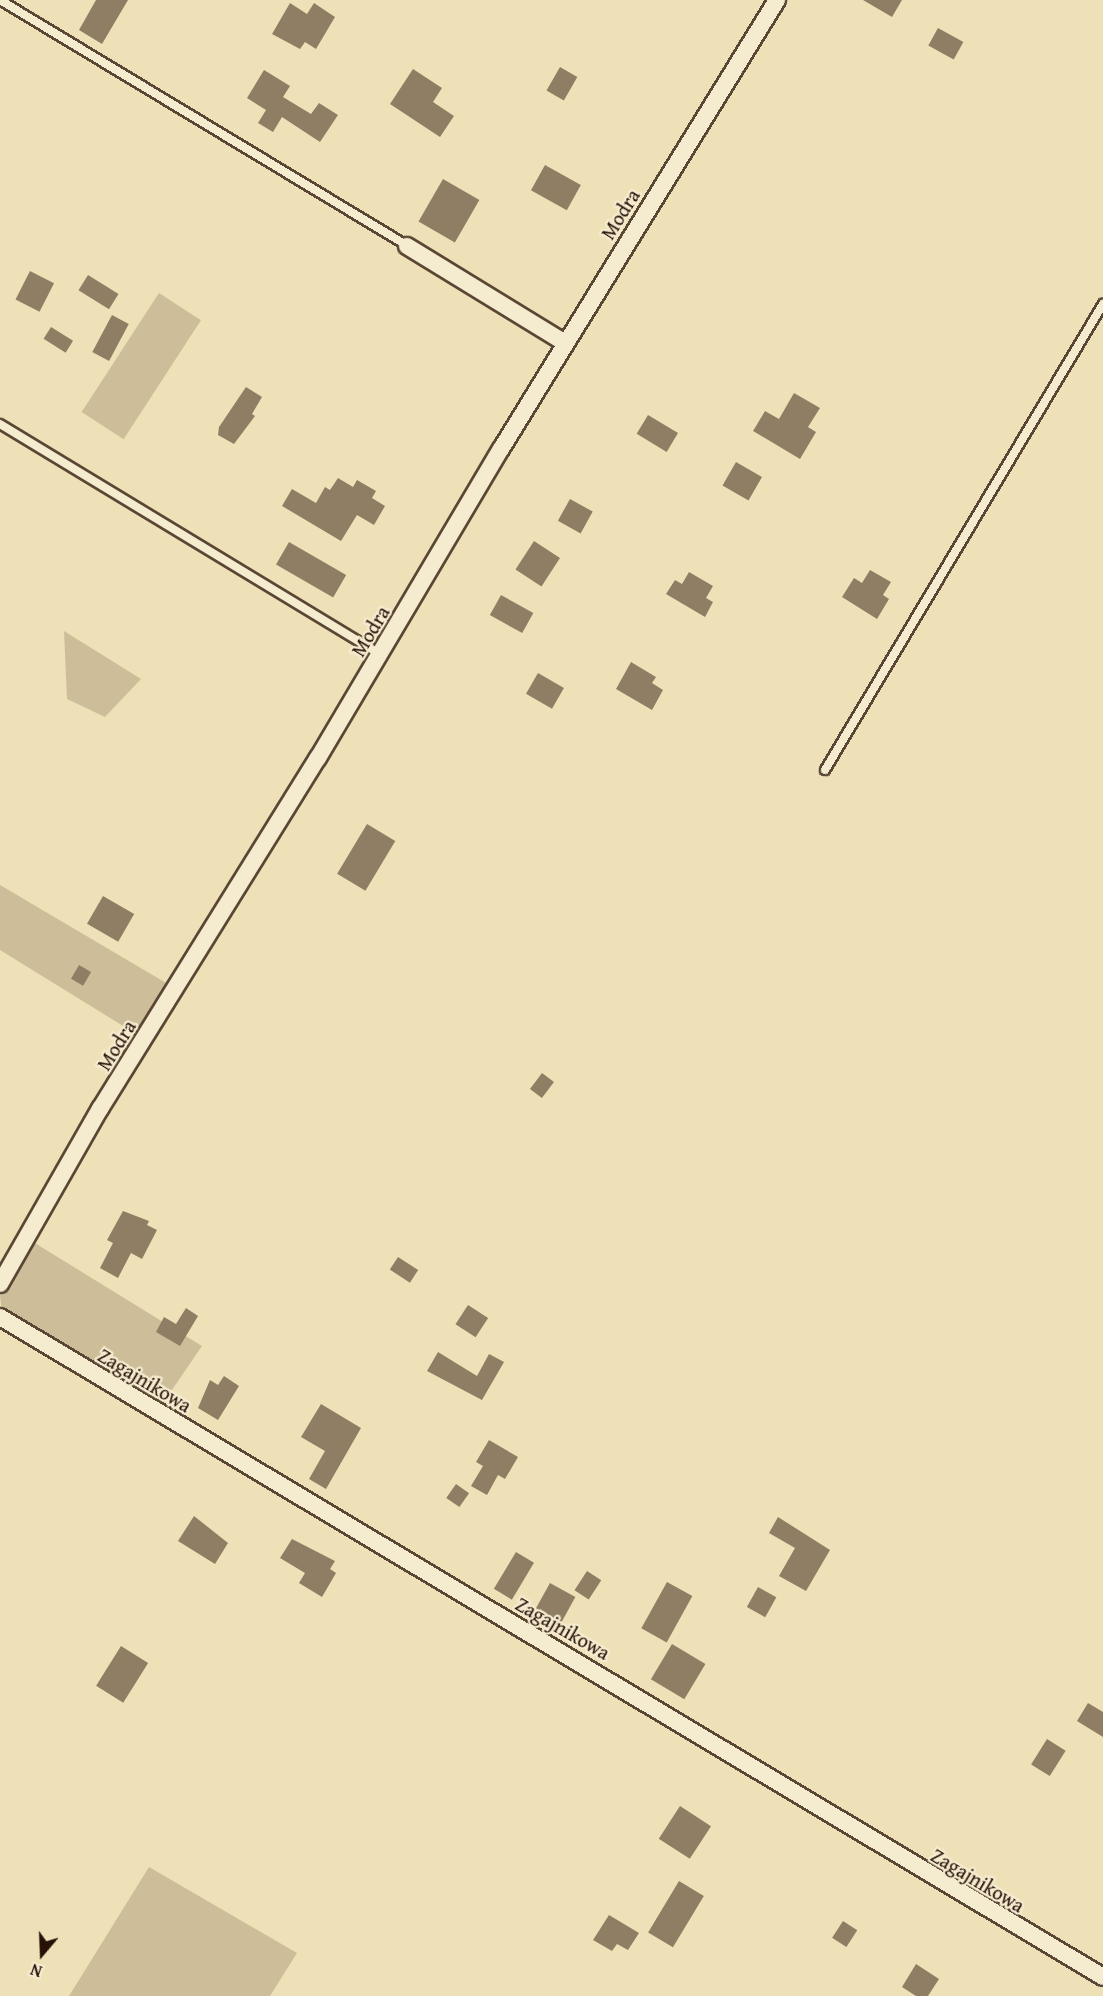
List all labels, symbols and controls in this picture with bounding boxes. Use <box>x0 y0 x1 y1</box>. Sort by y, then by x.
street label: Modra <box>595 184 645 244</box>
street label: Modra <box>346 601 394 661</box>
street label: Modra <box>91 1015 141 1075</box>
street label: Zagajnikowa <box>94 1343 196 1417</box>
street label: Zagajnikowa <box>512 1591 614 1665</box>
street label: Zagajnikowa <box>927 1843 1029 1917</box>
north arrow <box>12 1924 72 1984</box>
text: N <box>27 1958 45 1984</box>

